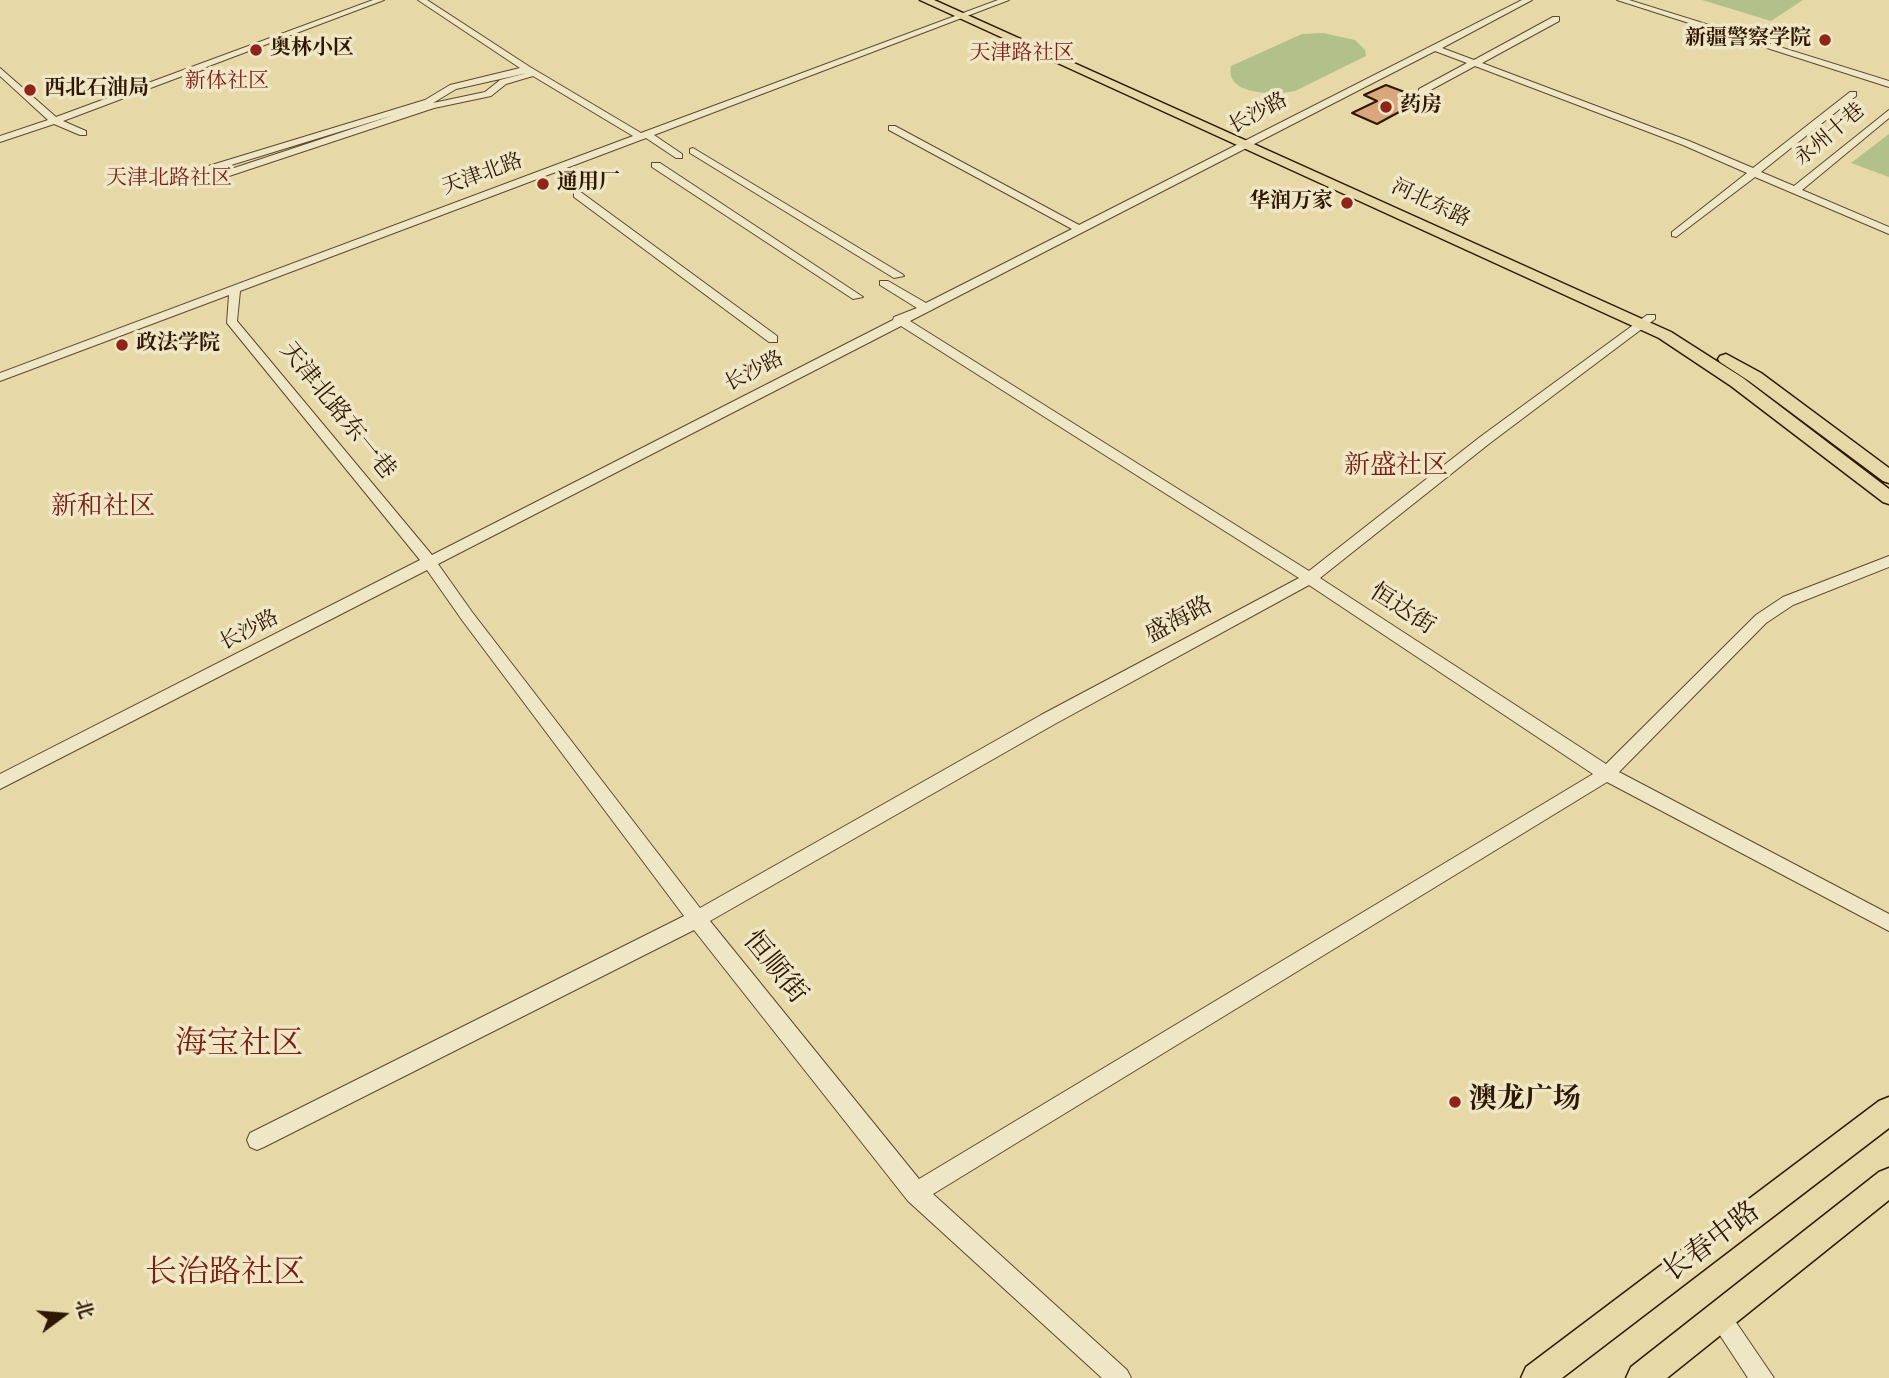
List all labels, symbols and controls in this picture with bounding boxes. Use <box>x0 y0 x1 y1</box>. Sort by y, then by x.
place label: 新疆警察学院 <box>1685 27 1811 53</box>
marker: 新疆警察学院 <box>1817 32 1833 48</box>
place label: 奥林小区 <box>270 37 354 63</box>
marker: 奥林小区 <box>248 42 264 58</box>
district label: 天津路社区 <box>970 42 1074 68</box>
district label: 新体社区 <box>185 70 269 96</box>
place label: 西北石油局 <box>44 77 149 103</box>
marker: 西北石油局 <box>22 82 38 98</box>
street label: 长沙路 <box>1225 89 1293 141</box>
place label: 药房 <box>1400 94 1442 120</box>
marker: 药房 <box>1378 99 1394 115</box>
street label: 永州十巷 <box>1791 99 1871 173</box>
street label: 天津北路 <box>439 150 527 202</box>
district label: 天津北路社区 <box>106 167 232 193</box>
place label: 通用厂 <box>557 171 620 197</box>
marker: 通用厂 <box>535 176 551 192</box>
street label: 河北东路 <box>1387 176 1473 234</box>
place label: 华润万家 <box>1249 190 1333 216</box>
marker: 华润万家 <box>1339 195 1355 211</box>
place label: 政法学院 <box>136 332 220 358</box>
marker: 政法学院 <box>114 337 130 353</box>
street label: 天津北路东一巷 <box>272 338 400 486</box>
street label: 长沙路 <box>721 347 789 399</box>
district label: 新盛社区 <box>1344 452 1448 484</box>
district label: 新和社区 <box>51 493 155 525</box>
street label: 恒达街 <box>1363 579 1439 643</box>
street label: 盛海路 <box>1141 592 1219 652</box>
street label: 长沙路 <box>216 606 284 658</box>
street label: 恒顺街 <box>734 926 812 1012</box>
district label: 海宝社区 <box>175 1028 303 1066</box>
place label: 澳龙广场 <box>1469 1085 1581 1119</box>
marker: 澳龙广场 <box>1447 1094 1463 1110</box>
street label: 长春中路 <box>1658 1197 1768 1291</box>
district label: 长治路社区 <box>145 1257 305 1295</box>
north arrow <box>28 1280 98 1350</box>
text: 北 <box>68 1296 98 1322</box>

